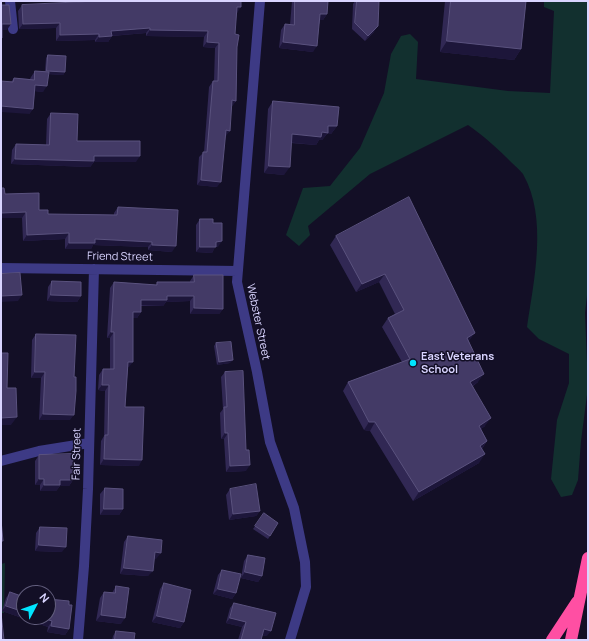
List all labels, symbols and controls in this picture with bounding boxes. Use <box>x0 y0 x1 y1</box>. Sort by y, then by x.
street label: Friend Street <box>87 250 153 264</box>
street label: Webster Street <box>244 283 272 361</box>
place label: East Veterans School <box>421 350 494 376</box>
marker: East Veterans School <box>408 358 418 368</box>
street label: Fair Street <box>70 428 84 480</box>
north arrow <box>16 585 56 625</box>
text: N <box>36 590 53 605</box>

